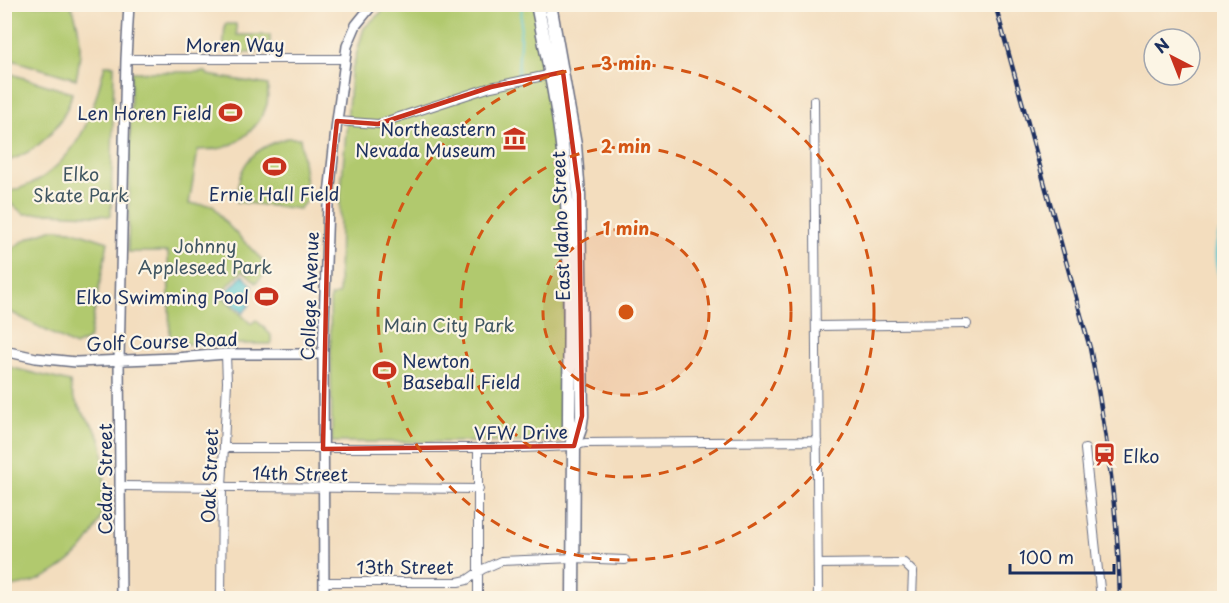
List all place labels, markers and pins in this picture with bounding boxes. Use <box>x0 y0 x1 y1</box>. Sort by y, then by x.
place label: Len Horen Field <box>77 99 212 126</box>
sports icon: Len Horen Field <box>217 99 243 125</box>
place label: Northeastern Nevada Museum <box>355 115 496 163</box>
museum icon: Northeastern Nevada Museum <box>501 125 527 151</box>
sports icon: Ernie Hall Field <box>261 154 287 180</box>
place label: Ernie Hall Field <box>209 180 339 207</box>
place label: Elko Swimming Pool <box>76 283 249 310</box>
sports icon: Elko Swimming Pool <box>254 283 280 309</box>
centre of rings <box>616 302 636 322</box>
place label: Newton Baseball Field <box>402 347 520 395</box>
sports icon: Newton Baseball Field <box>371 357 397 383</box>
station icon: Elko <box>1092 442 1118 468</box>
place label: Elko <box>1123 442 1160 469</box>

